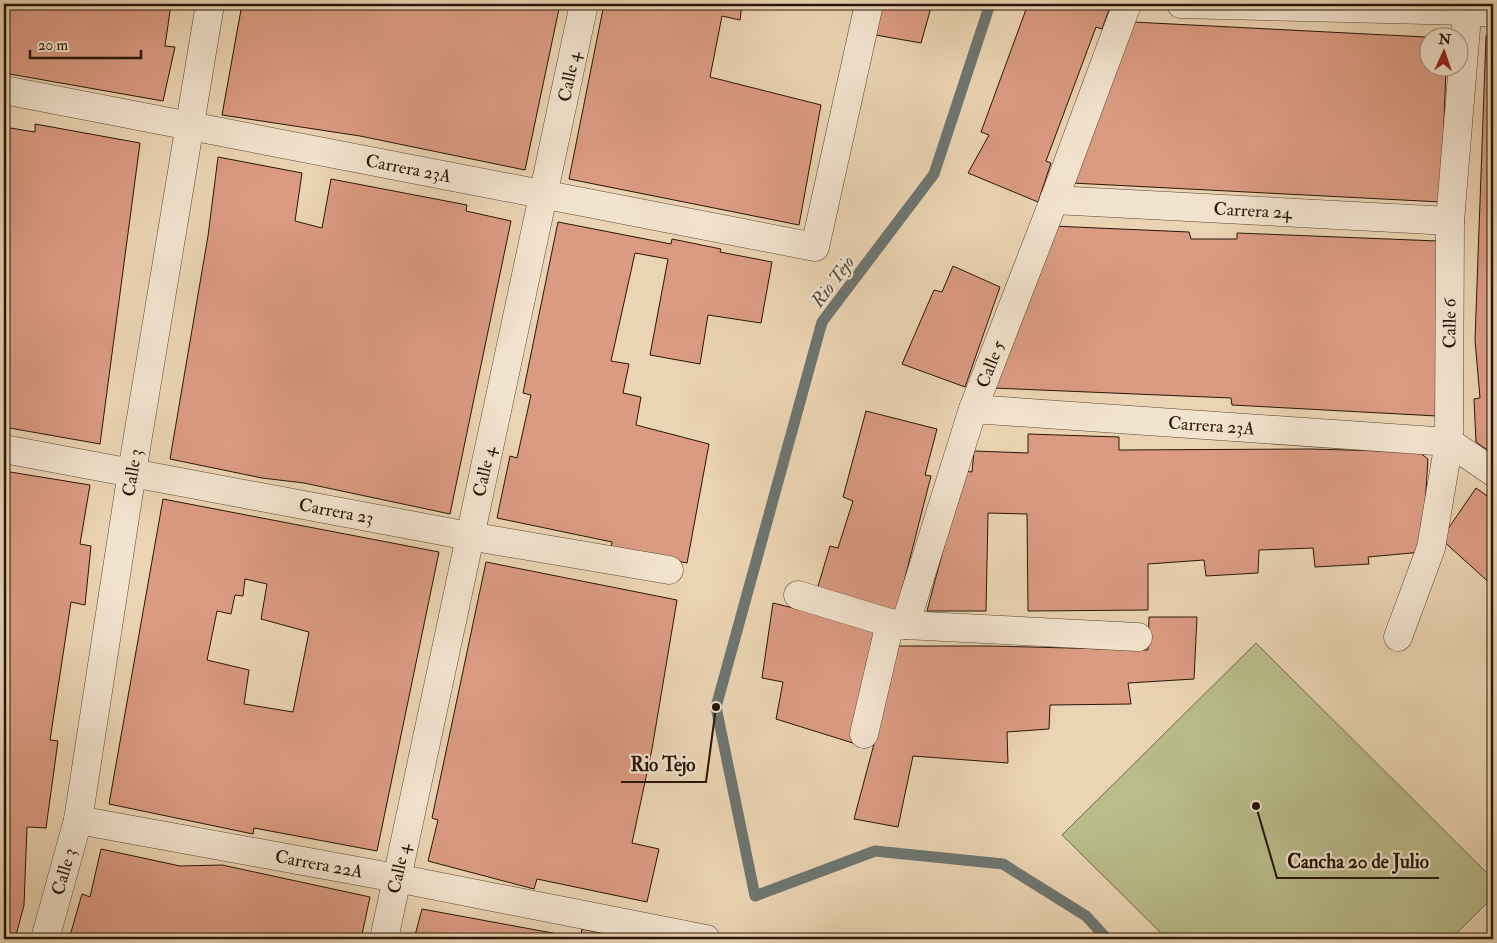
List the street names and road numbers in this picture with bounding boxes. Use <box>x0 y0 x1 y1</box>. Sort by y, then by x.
street label: Calle 4 <box>553 48 586 104</box>
street label: Carrera 23A <box>364 149 454 188</box>
street label: Carrera 24 <box>1213 197 1294 225</box>
street label: Calle 6 <box>1438 297 1462 349</box>
street label: Calle 5 <box>971 337 1011 391</box>
street label: Carrera 23A <box>1167 412 1256 441</box>
street label: Calle 4 <box>468 443 501 499</box>
street label: Calle 3 <box>117 447 148 498</box>
street label: Carrera 23 <box>297 493 375 530</box>
street label: Calle 4 <box>383 840 416 896</box>
street label: Calle 3 <box>47 845 82 898</box>
street label: Carrera 22A <box>273 845 365 884</box>

